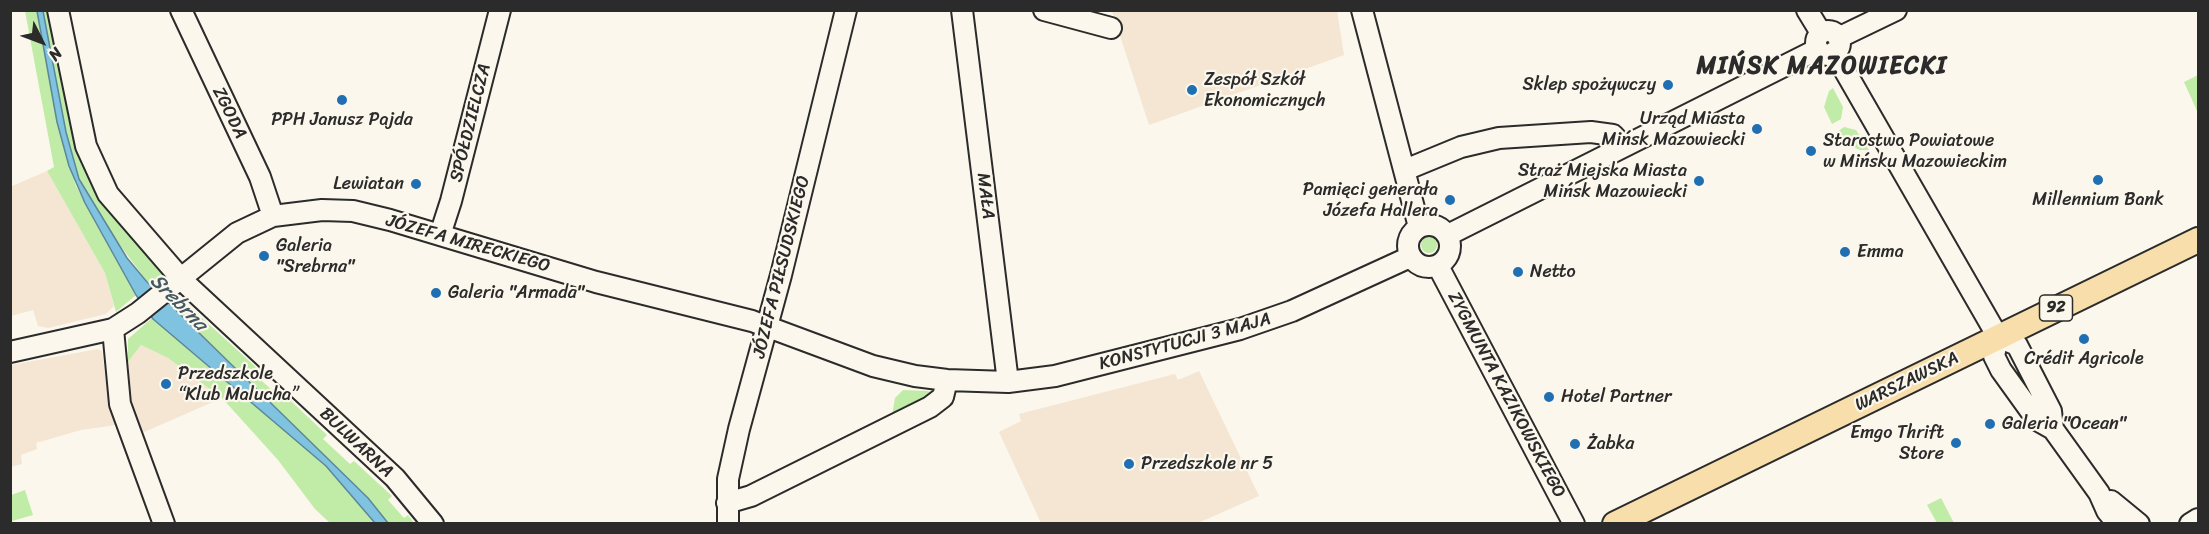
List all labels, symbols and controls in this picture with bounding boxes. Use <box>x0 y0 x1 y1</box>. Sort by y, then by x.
north arrow <box>12 12 72 72</box>
text: N <box>41 41 70 68</box>
district label: MIŃSK MAZOWIECKI <box>1698 53 1946 81</box>
street label: SPÓŁDZIELCZA <box>446 62 496 184</box>
place label: Zespół Szkół Ekonomicznych <box>1204 69 1325 112</box>
place label: Sklep spożywczy <box>1523 74 1656 96</box>
marker: Sklep spożywczy <box>1661 78 1675 92</box>
street label: ZGODA <box>207 83 251 143</box>
marker: Zespół Szkół Ekonomicznych <box>1185 83 1199 97</box>
marker: PPH Janusz Pajda <box>335 93 349 107</box>
place label: Urząd Miasta Mińsk Mazowiecki <box>1602 108 1745 150</box>
place label: PPH Janusz Pajda <box>271 109 413 131</box>
marker: Urząd Miasta Mińsk Mazowiecki <box>1750 122 1764 136</box>
place label: Starostwo Powiatowe w Mińsku Mazowieckim <box>1823 130 2007 172</box>
marker: Starostwo Powiatowe w Mińsku Mazowieckim <box>1804 144 1818 158</box>
place label: Straż Miejska Miasta Mińsk Mazowiecki <box>1518 160 1687 202</box>
street label: MAŁA <box>971 172 999 220</box>
place label: Lewiatan <box>333 173 404 195</box>
street label: JÓZEFA PIŁSUDSKIEGO <box>749 173 815 361</box>
marker: Millennium Bank <box>2091 173 2105 187</box>
marker: Straż Miejska Miasta Mińsk Mazowiecki <box>1692 174 1706 188</box>
marker: Lewiatan <box>409 177 423 191</box>
place label: Pamięci generała Józefa Hallera <box>1303 179 1438 222</box>
place label: Millennium Bank <box>2032 189 2164 211</box>
marker: Pamięci generała Józefa Hallera <box>1443 193 1457 207</box>
street label: JÓZEFA MIRECKIEGO <box>384 210 552 278</box>
place label: Galeria "Srebrna" <box>276 235 354 278</box>
place label: Emma <box>1857 241 1904 263</box>
marker: Emma <box>1838 245 1852 259</box>
marker: Galeria "Srebrna" <box>257 249 271 263</box>
place label: Netto <box>1530 261 1576 283</box>
marker: Netto <box>1511 265 1525 279</box>
water label: Srebrna <box>145 270 211 336</box>
place label: Galeria "Armada" <box>448 282 584 304</box>
marker: Galeria "Armada" <box>429 286 443 300</box>
street label: ZYGMUNTA KAZIKOWSKIEGO <box>1442 288 1570 502</box>
road number: 92 <box>2040 295 2072 321</box>
street label: KONSTYTUCJI 3 MAJA <box>1097 309 1273 375</box>
marker: Crédit Agricole <box>2077 332 2091 346</box>
street label: WARSZAWSKA <box>1852 348 1962 416</box>
place label: Crédit Agricole <box>2024 348 2144 370</box>
place label: Przedszkole “Klub Malucha” <box>178 363 298 406</box>
marker: Przedszkole “Klub Malucha” <box>159 377 173 391</box>
place label: Hotel Partner <box>1561 386 1671 408</box>
marker: Hotel Partner <box>1542 390 1556 404</box>
street label: BULWARNA <box>315 403 397 483</box>
place label: Galeria "Ocean" <box>2002 413 2126 435</box>
marker: Galeria "Ocean" <box>1983 417 1997 431</box>
place label: Emgo Thrift Store <box>1850 422 1944 464</box>
place label: Żabka <box>1587 433 1634 455</box>
marker: Emgo Thrift Store <box>1949 436 1963 450</box>
marker: Żabka <box>1568 437 1582 451</box>
place label: Przedszkole nr 5 <box>1141 453 1273 475</box>
marker: Przedszkole nr 5 <box>1122 457 1136 471</box>

